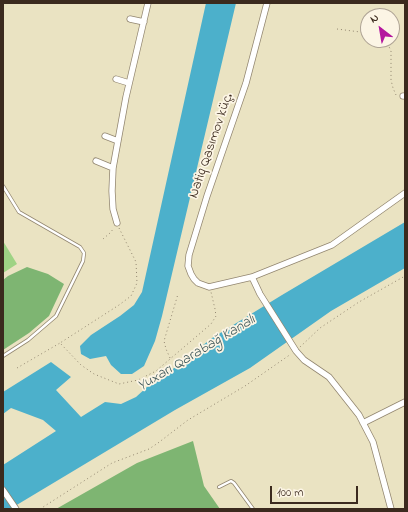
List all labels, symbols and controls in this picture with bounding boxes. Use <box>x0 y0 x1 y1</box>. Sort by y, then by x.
north arrow <box>360 8 400 48</box>
text: N <box>367 10 382 27</box>
street label: Natiq Qasımov küç. <box>186 91 238 201</box>
water label: Yuxarı Qarabağ Kanalı <box>135 312 259 396</box>
scale bar <box>272 478 360 504</box>
text: 100 m <box>277 484 304 502</box>

